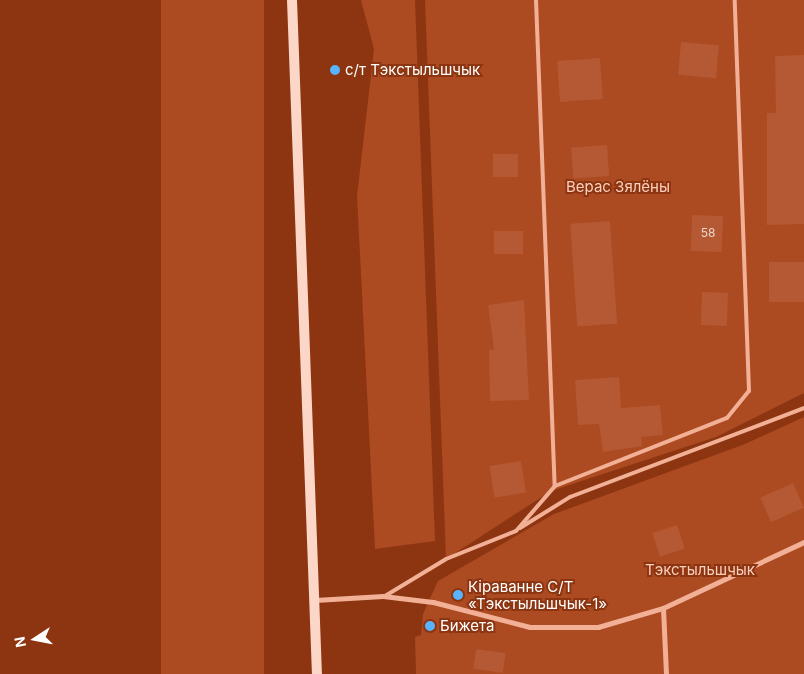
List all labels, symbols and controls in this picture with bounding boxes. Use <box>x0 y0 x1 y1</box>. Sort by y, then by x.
place label: с/т Тэкстыльшчык <box>345 61 480 79</box>
marker: с/т Тэкстыльшчык <box>329 64 341 76</box>
park label: Верас Зялёны <box>566 178 670 196</box>
house number: 58 <box>701 226 715 240</box>
park label: Тэкстыльшчык <box>645 561 755 579</box>
place label: Кіраванне С/Т «Тэкстыльшчык-1» <box>468 577 607 612</box>
marker: Кіраванне С/Т «Тэкстыльшчык-1» <box>452 589 464 601</box>
north arrow <box>10 614 60 664</box>
place label: Бижета <box>440 617 495 635</box>
marker: Бижета <box>424 620 436 632</box>
text: N <box>10 635 29 649</box>

